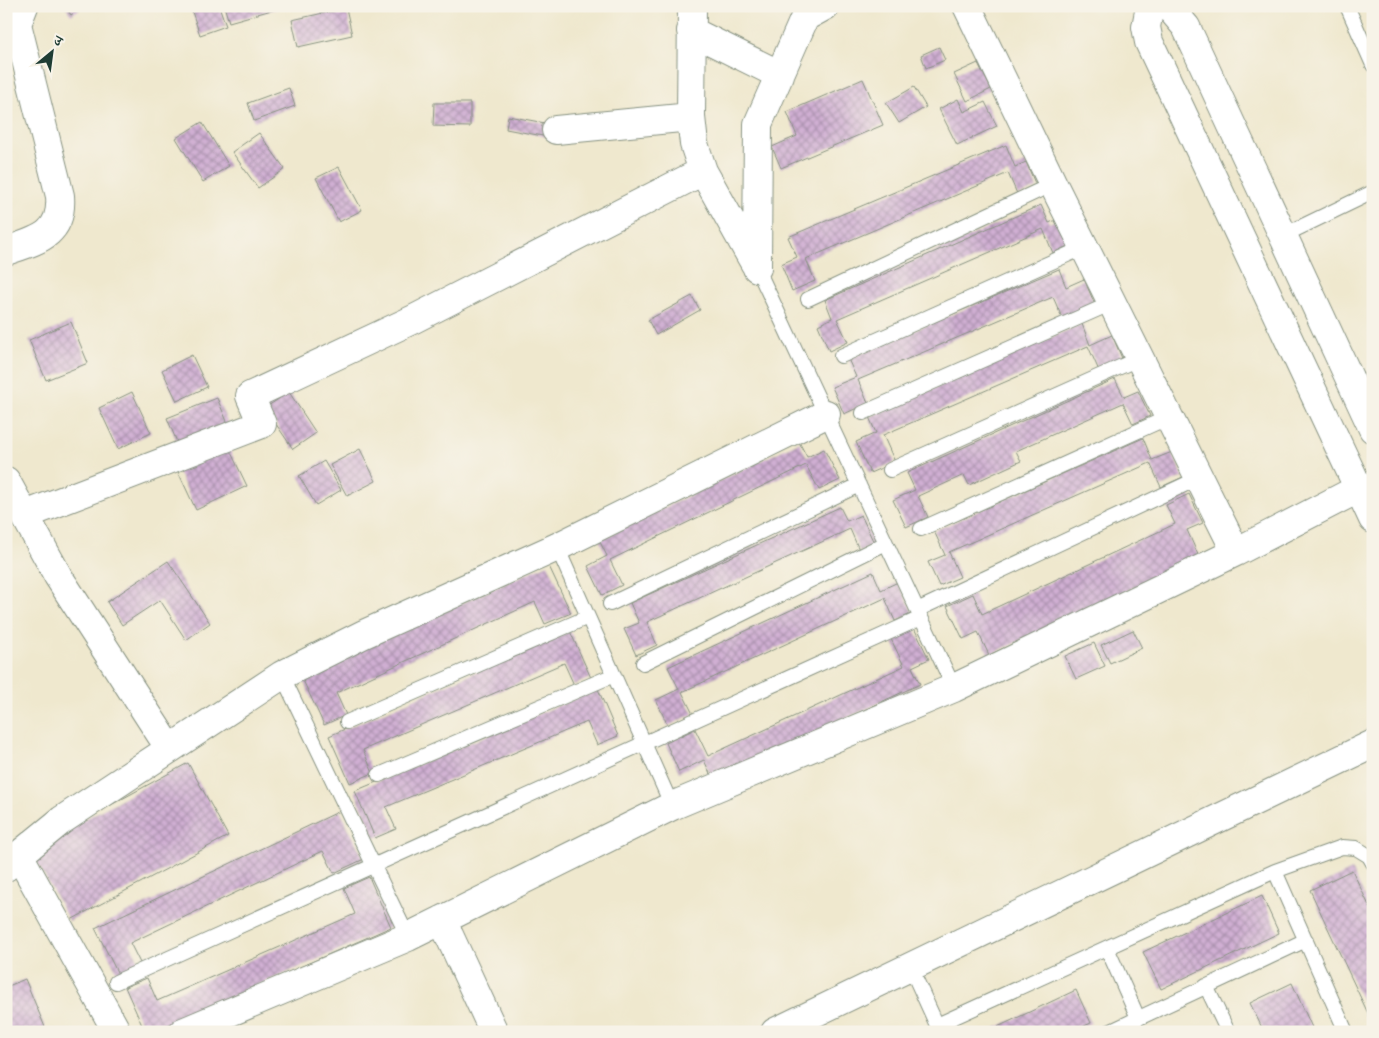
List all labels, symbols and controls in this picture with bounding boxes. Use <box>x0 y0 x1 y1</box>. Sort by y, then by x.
north arrow <box>28 28 78 78</box>
text: उ <box>49 31 66 52</box>

